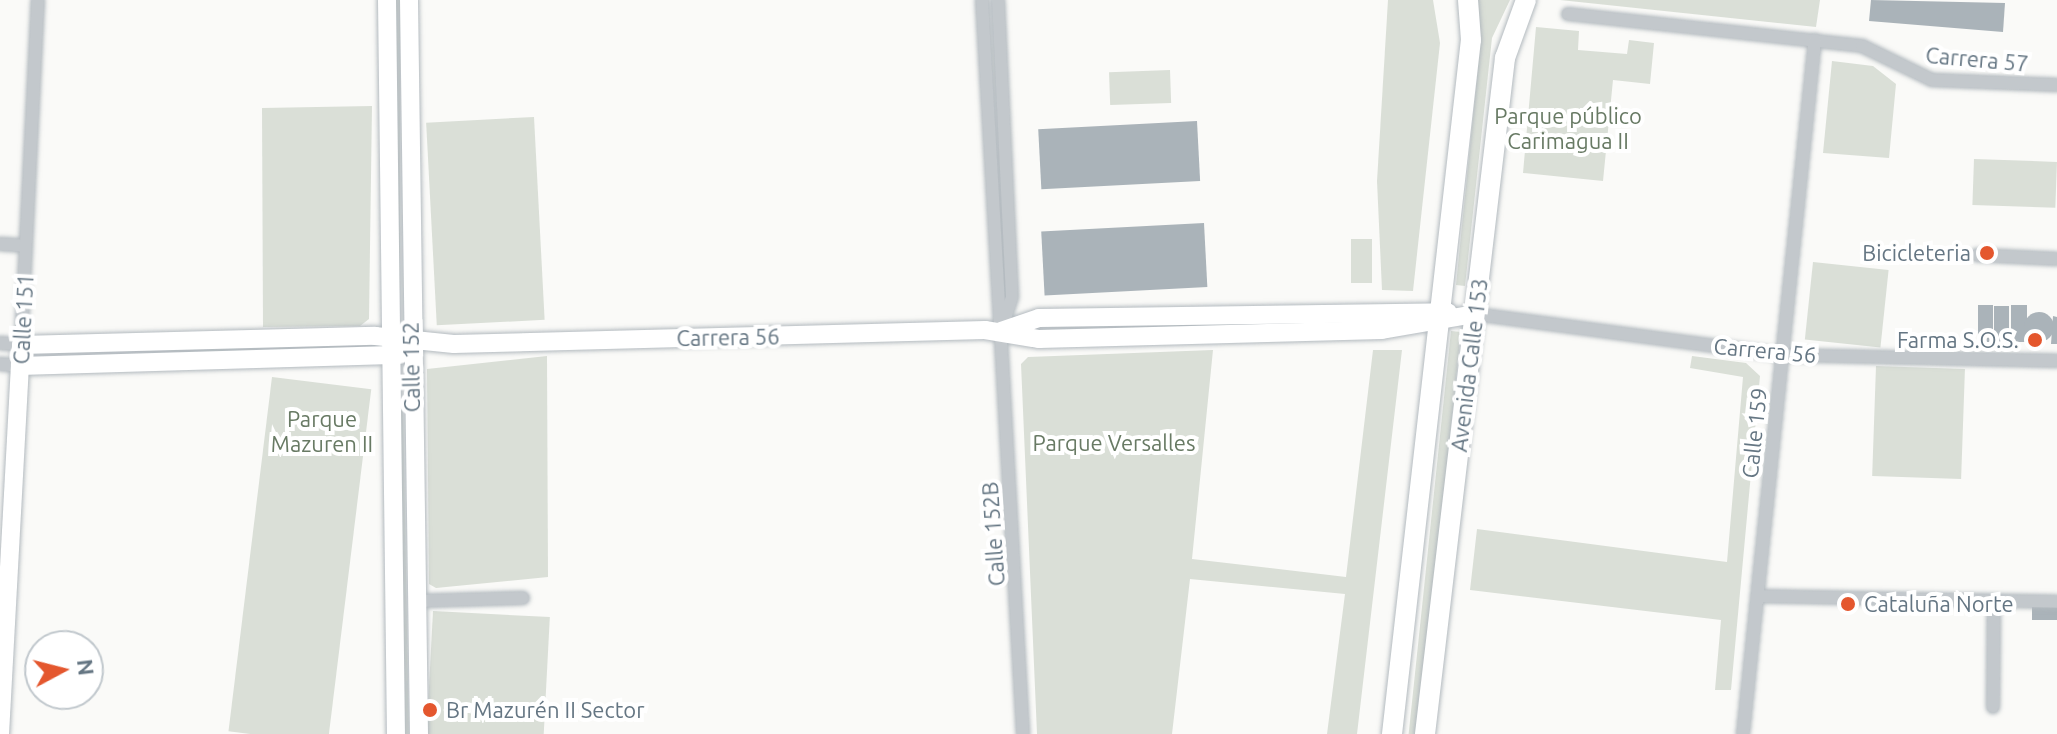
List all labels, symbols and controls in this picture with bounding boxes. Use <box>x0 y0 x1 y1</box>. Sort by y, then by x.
street label: Carrera 57 <box>1924 41 2030 77</box>
park label: Parque público Carimagua II <box>1494 102 1642 154</box>
place label: Bicicleteria <box>1862 240 1971 266</box>
marker: Bicicleteria <box>1978 244 1996 262</box>
street label: Calle 151 <box>7 273 39 365</box>
street label: Avenida Calle 153 <box>1445 277 1493 453</box>
street label: Calle 152 <box>397 321 425 413</box>
street label: Carrera 56 <box>676 323 780 351</box>
place label: Farma S.O.S. <box>1897 327 2019 353</box>
marker: Farma S.O.S. <box>2026 331 2044 349</box>
street label: Carrera 56 <box>1712 332 1818 368</box>
street label: Calle 159 <box>1736 386 1772 480</box>
park label: Parque Mazuren II <box>271 405 373 456</box>
park label: Parque Versalles <box>1033 430 1195 456</box>
street label: Calle 152B <box>976 481 1010 587</box>
place label: Cataluña Norte <box>1864 591 2014 617</box>
marker: Cataluña Norte <box>1839 595 1857 613</box>
north arrow <box>24 630 104 710</box>
text: N <box>73 658 100 677</box>
place label: Br Mazurén II Sector <box>446 697 645 723</box>
marker: Br Mazurén II Sector <box>421 701 439 719</box>

